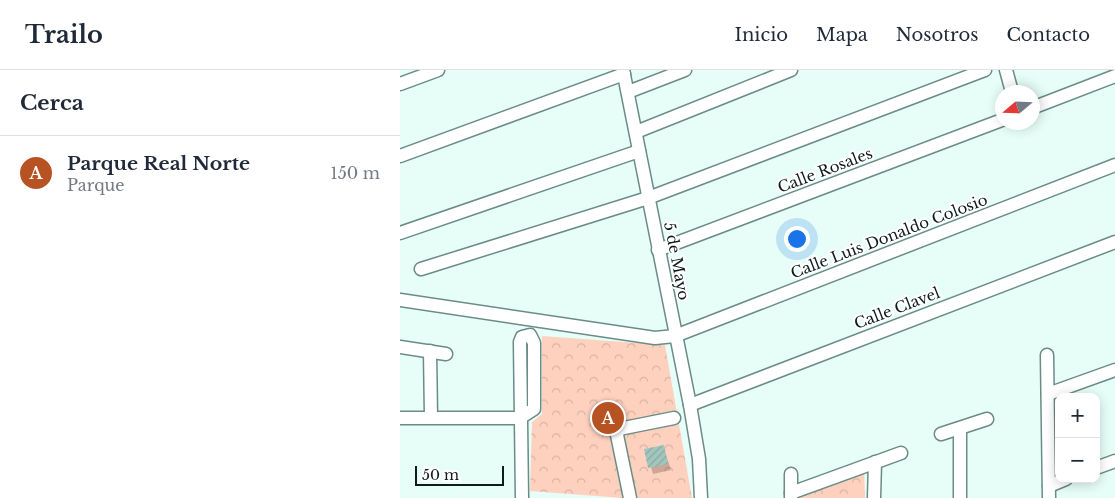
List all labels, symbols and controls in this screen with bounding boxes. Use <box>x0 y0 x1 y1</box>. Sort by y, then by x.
text: Trailo <box>25 20 103 49</box>
text: Inicio <box>734 24 788 46</box>
text: Mapa <box>816 24 868 46</box>
text: Nosotros <box>896 24 978 46</box>
text: Contacto <box>1006 24 1090 46</box>
north arrow <box>995 85 1040 130</box>
text: Cerca <box>20 90 84 116</box>
street label: Calle Rosales <box>775 143 875 197</box>
text: Parque Real Norte <box>67 152 250 175</box>
text: A <box>30 163 42 183</box>
text: 150 m <box>331 163 380 183</box>
text: Parque <box>67 175 124 195</box>
street label: Calle Luis Donaldo Colosio <box>788 190 990 282</box>
street label: 5 de Mayo <box>660 220 694 302</box>
your location <box>784 226 810 252</box>
street label: Calle Clavel <box>851 283 943 333</box>
map controls <box>1055 393 1100 483</box>
button: + <box>1055 393 1100 438</box>
pin: A <box>592 399 624 437</box>
button: − <box>1055 438 1100 483</box>
scale bar <box>415 463 504 486</box>
text: 50 m <box>422 466 459 484</box>

